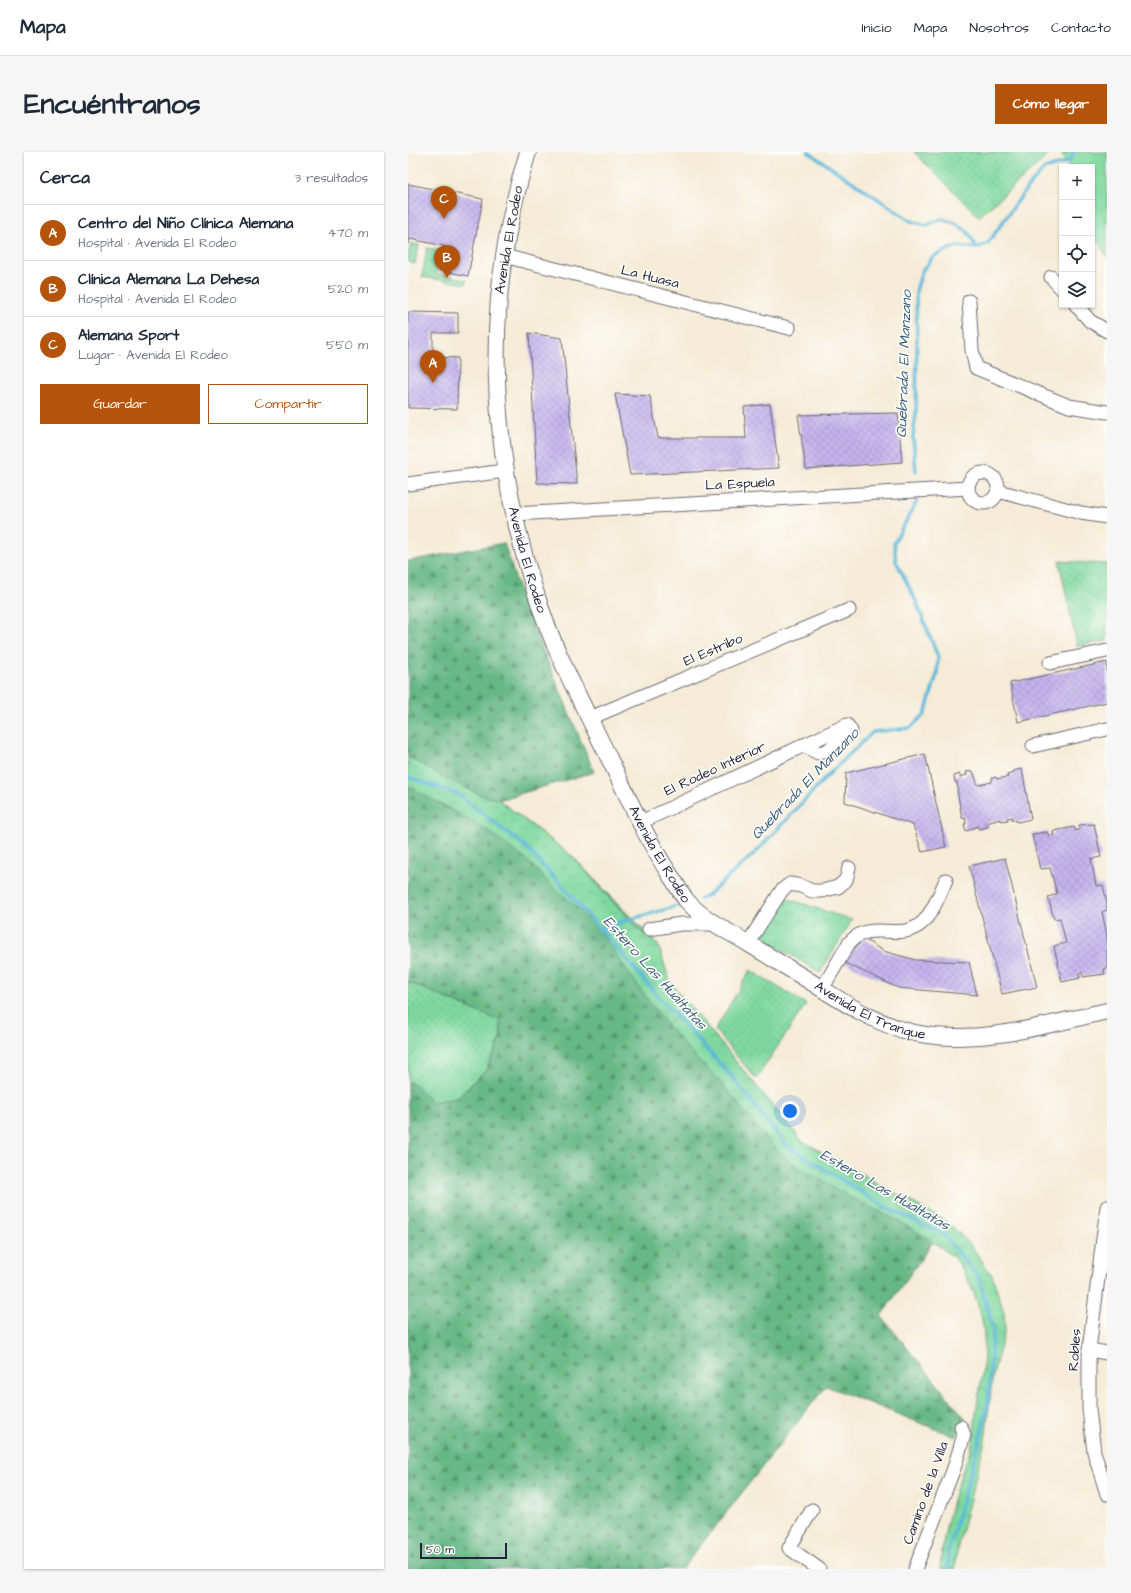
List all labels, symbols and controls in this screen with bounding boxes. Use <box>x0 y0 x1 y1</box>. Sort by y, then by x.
text: Mapa <box>20 14 66 41</box>
text: Inicio <box>861 18 892 38</box>
text: Mapa <box>914 18 947 38</box>
text: Nosotros <box>969 18 1029 38</box>
text: Contacto <box>1051 18 1111 38</box>
button: Cómo llegar <box>995 84 1107 124</box>
text: Encuéntranos <box>24 85 200 124</box>
map controls <box>1059 164 1095 308</box>
button: + <box>1059 164 1095 200</box>
text: Cerca <box>40 166 90 190</box>
text: 3 resultados <box>294 169 368 187</box>
street label: Avenida El Rodeo <box>490 184 528 296</box>
pin: C <box>431 186 457 219</box>
button: − <box>1059 200 1095 236</box>
text: Centro del Niño Clínica Alemana <box>78 213 293 234</box>
text: A <box>49 224 57 242</box>
text: 470 m <box>328 224 368 242</box>
text: Hospital · Avenida El Rodeo <box>78 234 237 252</box>
button: locate <box>1059 236 1095 272</box>
pin: B <box>434 245 460 278</box>
street label: La Huasa <box>619 260 681 294</box>
text: Clínica Alemana La Dehesa <box>78 269 259 290</box>
button: layers <box>1059 272 1095 308</box>
text: B <box>48 280 58 298</box>
text: 520 m <box>328 280 368 298</box>
water label: Quebrada El Manzano <box>891 288 917 438</box>
text: Hospital · Avenida El Rodeo <box>78 290 237 308</box>
text: Alemana Sport <box>78 325 179 346</box>
text: C <box>48 336 58 354</box>
text: 550 m <box>326 336 368 354</box>
text: Lugar · Avenida El Rodeo <box>78 346 228 364</box>
pin: A <box>420 350 446 383</box>
button: Guardar <box>40 384 200 424</box>
button: Compartir <box>208 384 368 424</box>
street label: La Espuela <box>705 472 775 496</box>
street label: Avenida El Rodeo <box>503 505 552 616</box>
street label: El Estribo <box>680 629 746 671</box>
water label: Quebrada El Manzano <box>746 722 865 844</box>
street label: El Rodeo Interior <box>661 737 769 801</box>
street label: Avenida El Rodeo <box>623 802 695 908</box>
water label: Estero Las Hualtatas <box>598 912 713 1036</box>
street label: Avenida El Tranque <box>810 976 927 1045</box>
your location <box>780 1101 800 1121</box>
water label: Estero Las Hualtatas <box>816 1144 955 1236</box>
street label: Robles <box>1064 1328 1086 1372</box>
street label: Camino de la Villa <box>898 1439 954 1547</box>
scale bar <box>420 1541 507 1560</box>
text: 50 m <box>426 1542 454 1557</box>

